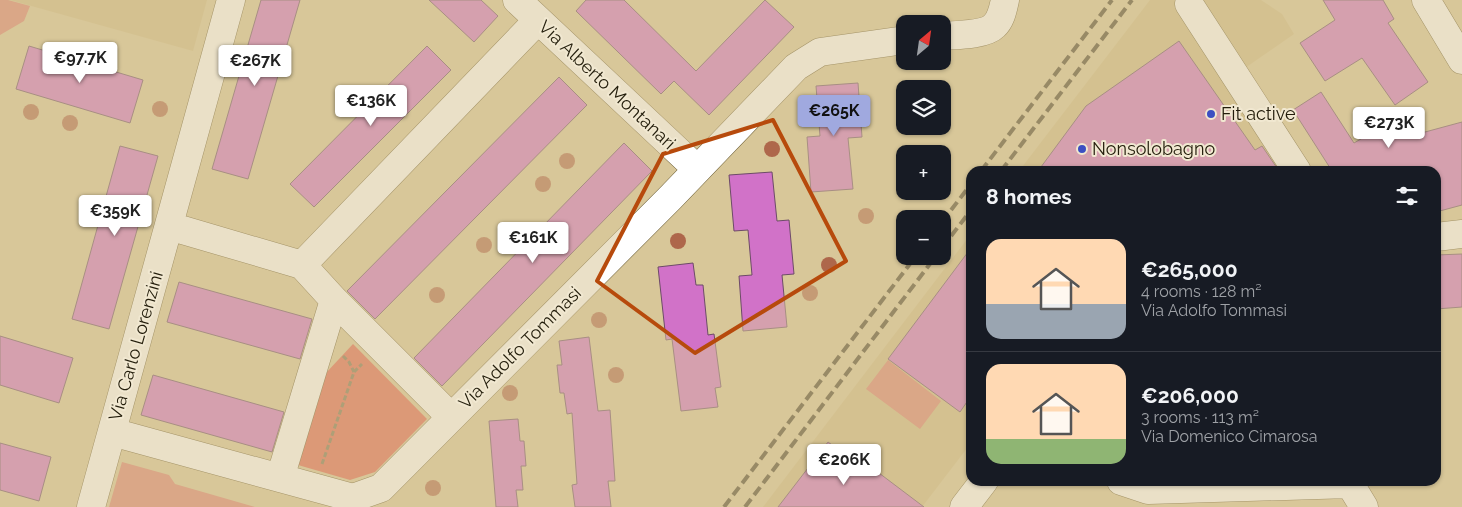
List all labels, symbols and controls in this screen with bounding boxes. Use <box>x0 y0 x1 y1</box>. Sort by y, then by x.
north arrow <box>896 15 951 70</box>
map controls <box>896 15 951 265</box>
street label: Via Alberto Montanari <box>535 16 680 153</box>
pin: €97.7K <box>39 42 121 84</box>
pin: €267K <box>220 44 290 87</box>
text: €97.7K <box>53 48 107 67</box>
text: €267K <box>229 51 281 70</box>
button: layers <box>896 80 951 135</box>
pin: €136K <box>336 84 406 127</box>
text: €136K <box>346 91 396 110</box>
pin: €265K <box>799 94 869 137</box>
text: €265K <box>808 101 860 120</box>
place label: Fit active <box>1221 103 1296 124</box>
pin: €273K <box>1354 106 1424 149</box>
marker: Fit active <box>1205 108 1217 120</box>
text: €273K <box>1364 113 1414 132</box>
place label: Nonsolobagno <box>1092 138 1215 159</box>
marker: Nonsolobagno <box>1076 143 1088 155</box>
button: + <box>896 145 951 200</box>
icon: filters <box>1393 182 1421 210</box>
text: 8 homes <box>986 184 1072 209</box>
pin: €359K <box>80 194 150 237</box>
text: €359K <box>90 201 140 220</box>
button: − <box>896 210 951 265</box>
pin: €161K <box>498 222 568 264</box>
text: €161K <box>509 228 558 247</box>
text: €265,000 <box>1141 257 1238 282</box>
icon: home <box>1026 259 1086 319</box>
street label: Via Carlo Lorenzini <box>104 269 167 423</box>
street label: Via Adolfo Tommasi <box>454 282 585 413</box>
text: 4 rooms · 128 m² <box>1141 282 1262 301</box>
text: Via Adolfo Tommasi <box>1141 301 1287 320</box>
text: €206,000 <box>1141 383 1239 408</box>
icon: home <box>1026 384 1086 444</box>
text: 3 rooms · 113 m² <box>1141 408 1259 427</box>
text: Via Domenico Cimarosa <box>1141 427 1318 446</box>
pin: €206K <box>809 444 879 486</box>
text: €206K <box>818 450 870 469</box>

